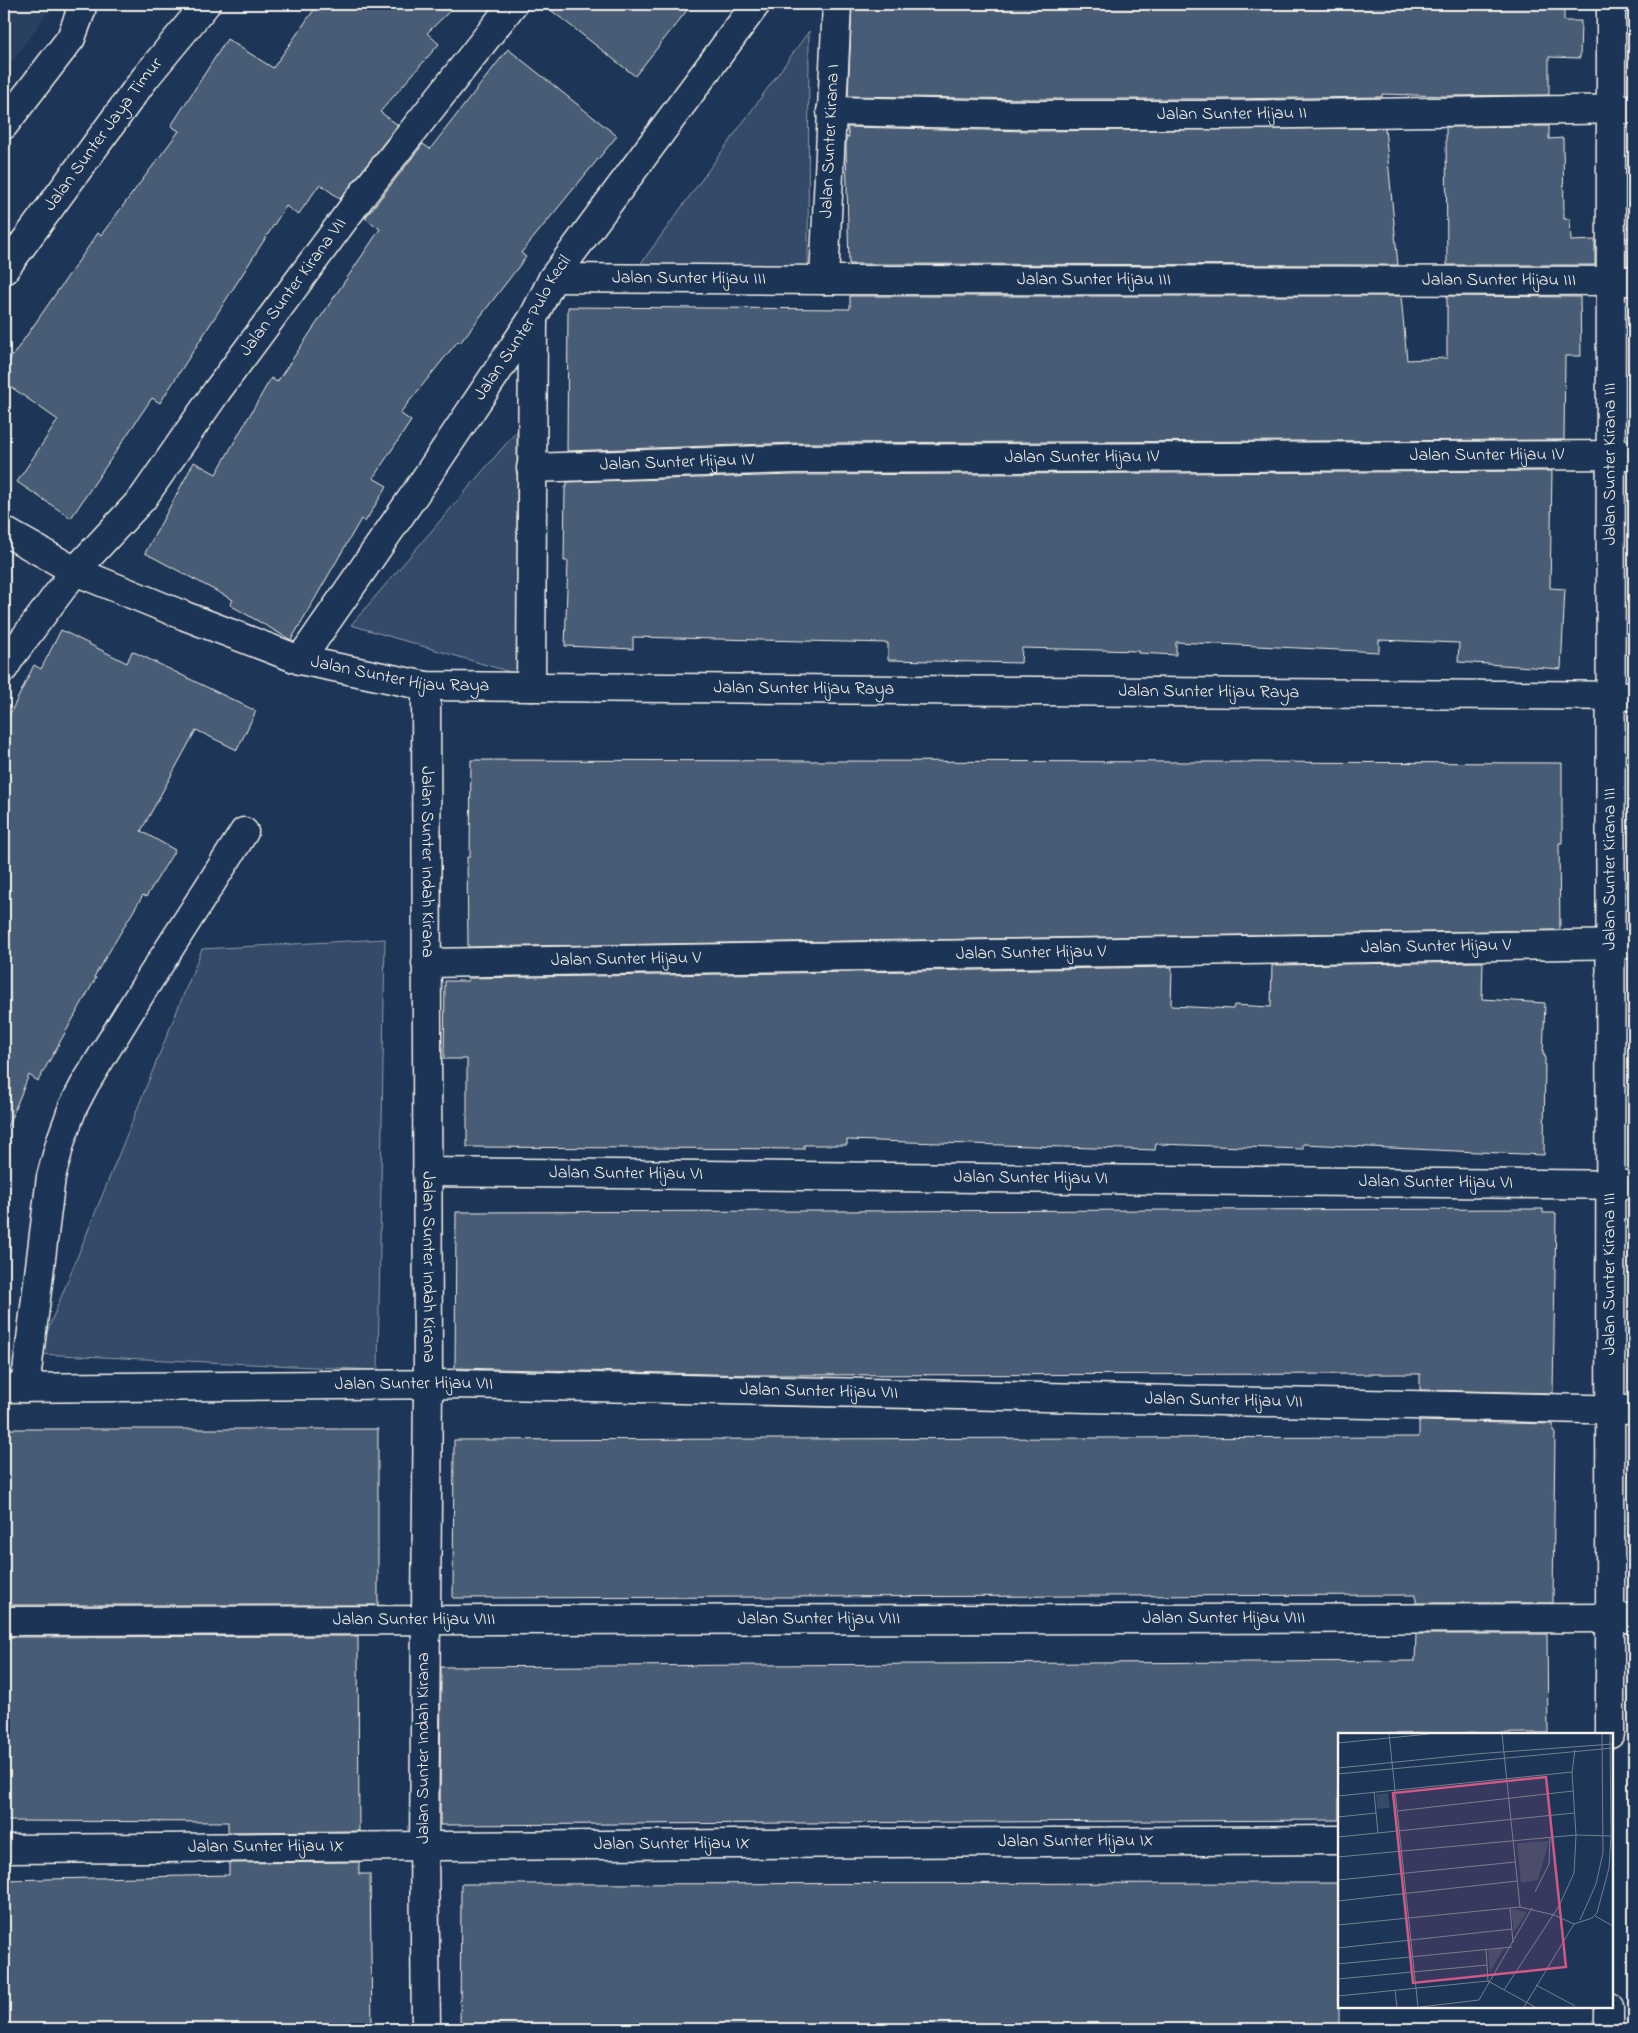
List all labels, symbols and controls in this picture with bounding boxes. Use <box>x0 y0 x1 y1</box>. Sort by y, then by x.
street label: Jalan Sunter Jaya Timur <box>38 52 170 217</box>
street label: Jalan Sunter Kirana I <box>814 64 847 219</box>
street label: Jalan Sunter Hijau II <box>1157 101 1307 128</box>
street label: Jalan Sunter Kirana VII <box>234 213 354 362</box>
street label: Jalan Sunter Pulo Kecil <box>468 250 578 406</box>
street label: Jalan Sunter Hijau III <box>612 265 766 293</box>
street label: Jalan Sunter Hijau III <box>1017 267 1171 293</box>
street label: Jalan Sunter Hijau III <box>1422 268 1576 294</box>
street label: Jalan Sunter Kirana III <box>1598 383 1624 545</box>
street label: Jalan Sunter Hijau IV <box>1410 442 1564 469</box>
street label: Jalan Sunter Hijau IV <box>1005 444 1159 471</box>
street label: Jalan Sunter Hijau IV <box>599 447 755 479</box>
street label: Jalan Sunter Hijau Raya <box>308 650 489 700</box>
street label: Jalan Sunter Hijau Raya <box>713 675 894 703</box>
street label: Jalan Sunter Hijau Raya <box>1118 679 1299 706</box>
street label: Jalan Sunter Indah Kirana <box>413 766 440 958</box>
street label: Jalan Sunter Kirana III <box>1597 788 1624 950</box>
street label: Jalan Sunter Hijau V <box>1361 933 1512 961</box>
street label: Jalan Sunter Hijau V <box>956 939 1107 968</box>
street label: Jalan Sunter Hijau V <box>551 946 702 974</box>
street label: Jalan Sunter Hijau VI <box>549 1160 703 1188</box>
street label: Jalan Sunter Hijau VI <box>954 1165 1108 1192</box>
street label: Jalan Sunter Hijau VI <box>1359 1169 1513 1197</box>
street label: Jalan Sunter Indah Kirana <box>414 1171 441 1363</box>
street label: Jalan Sunter Kirana III <box>1597 1193 1623 1355</box>
street label: Jalan Sunter Hijau VII <box>335 1371 493 1398</box>
street label: Jalan Sunter Hijau VII <box>739 1377 898 1407</box>
street label: Jalan Sunter Hijau VII <box>1144 1386 1303 1416</box>
street label: Jalan Sunter Hijau VIII <box>738 1606 900 1633</box>
street label: Jalan Sunter Hijau VIII <box>1143 1606 1305 1632</box>
street label: Jalan Sunter Hijau VIII <box>333 1607 495 1633</box>
street label: Jalan Sunter Indah Kirana <box>411 1652 437 1844</box>
inset map <box>1338 1733 1613 2008</box>
street label: Jalan Sunter Hijau IX <box>998 1828 1154 1855</box>
street label: Jalan Sunter Hijau IX <box>594 1831 750 1858</box>
street label: Jalan Sunter Hijau IX <box>188 1834 344 1861</box>

